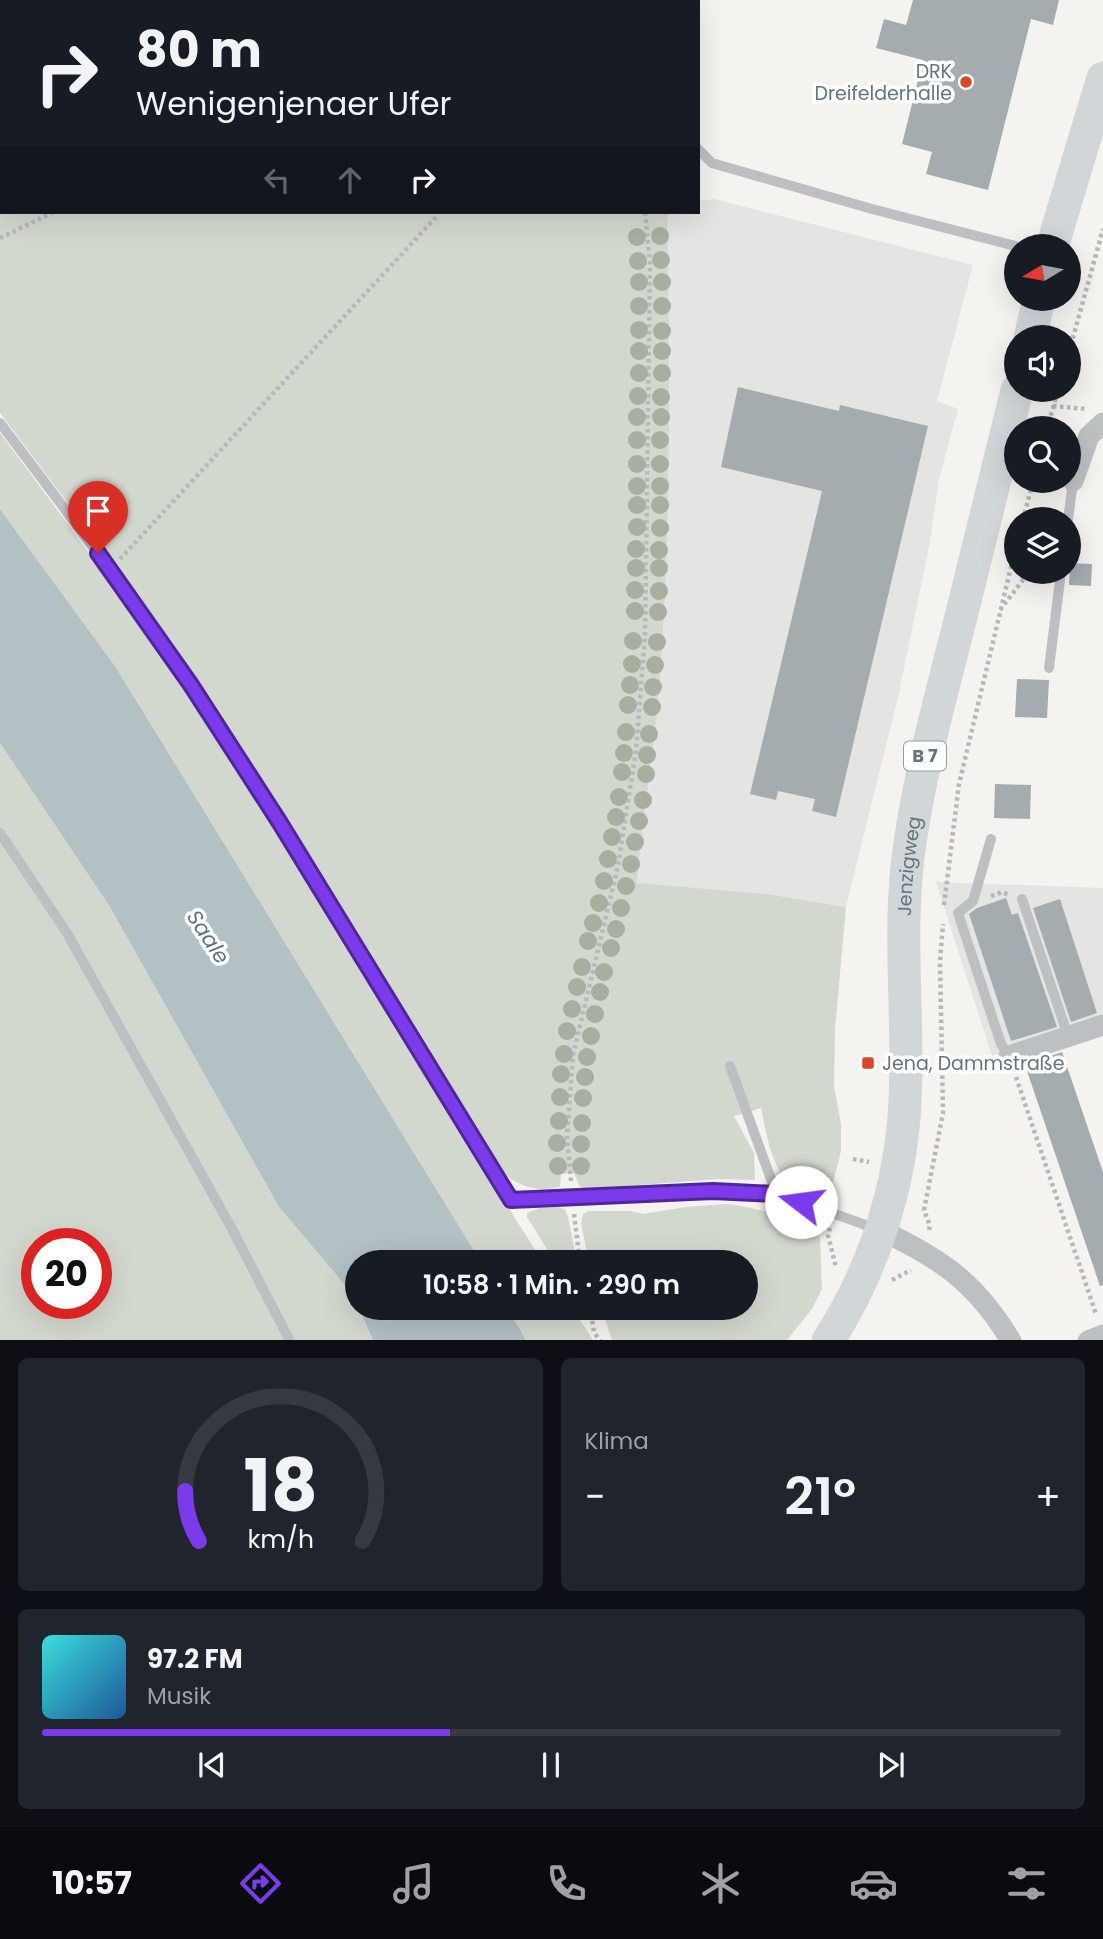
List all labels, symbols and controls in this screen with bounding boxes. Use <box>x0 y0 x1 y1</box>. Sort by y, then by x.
text: 80 m <box>136 16 262 84</box>
icon: right <box>21 28 112 119</box>
place label: DRK Dreifelderhalle <box>814 58 952 107</box>
marker: DRK Dreifelderhalle <box>958 74 974 90</box>
text: Wenigenjenaer Ufer <box>136 81 452 126</box>
icon: left <box>258 161 296 199</box>
icon: ahead <box>331 161 369 199</box>
icon: right <box>404 161 442 199</box>
north arrow <box>1004 234 1082 312</box>
map controls <box>1004 234 1081 584</box>
button: sound <box>1004 325 1081 402</box>
button: search <box>1004 416 1081 493</box>
pin <box>68 481 128 553</box>
icon: arrive <box>79 492 117 530</box>
button: layers <box>1004 507 1081 584</box>
road number: B 7 <box>904 742 946 770</box>
street label: Jenzigweg <box>891 814 928 917</box>
water label: Saale <box>180 904 237 969</box>
place label: Jena, Dammstraße <box>882 1050 1065 1077</box>
marker: Jena, Dammstraße <box>860 1055 876 1071</box>
position arrow <box>764 1165 838 1239</box>
speed limit sign: 20 <box>21 1228 112 1319</box>
text: 10:58 · 1 Min. · 290 m <box>423 1267 680 1303</box>
text: Klima <box>585 1425 649 1457</box>
text: 18 <box>243 1435 318 1536</box>
text: 21° <box>784 1460 856 1533</box>
text: − <box>585 1470 605 1523</box>
text: + <box>1035 1470 1061 1523</box>
text: km/h <box>247 1521 314 1556</box>
text: 97.2 FM <box>147 1641 243 1677</box>
text: Musik <box>147 1680 211 1712</box>
icon: previous <box>193 1746 231 1784</box>
icon: pause <box>532 1746 570 1784</box>
icon: next <box>872 1746 910 1784</box>
icon: directions <box>236 1859 285 1908</box>
icon: music <box>389 1859 438 1908</box>
icon: phone <box>542 1859 591 1908</box>
icon: climate <box>696 1859 745 1908</box>
icon: car <box>849 1859 898 1908</box>
icon: filters <box>1002 1859 1051 1908</box>
text: 10:57 <box>52 1860 132 1905</box>

